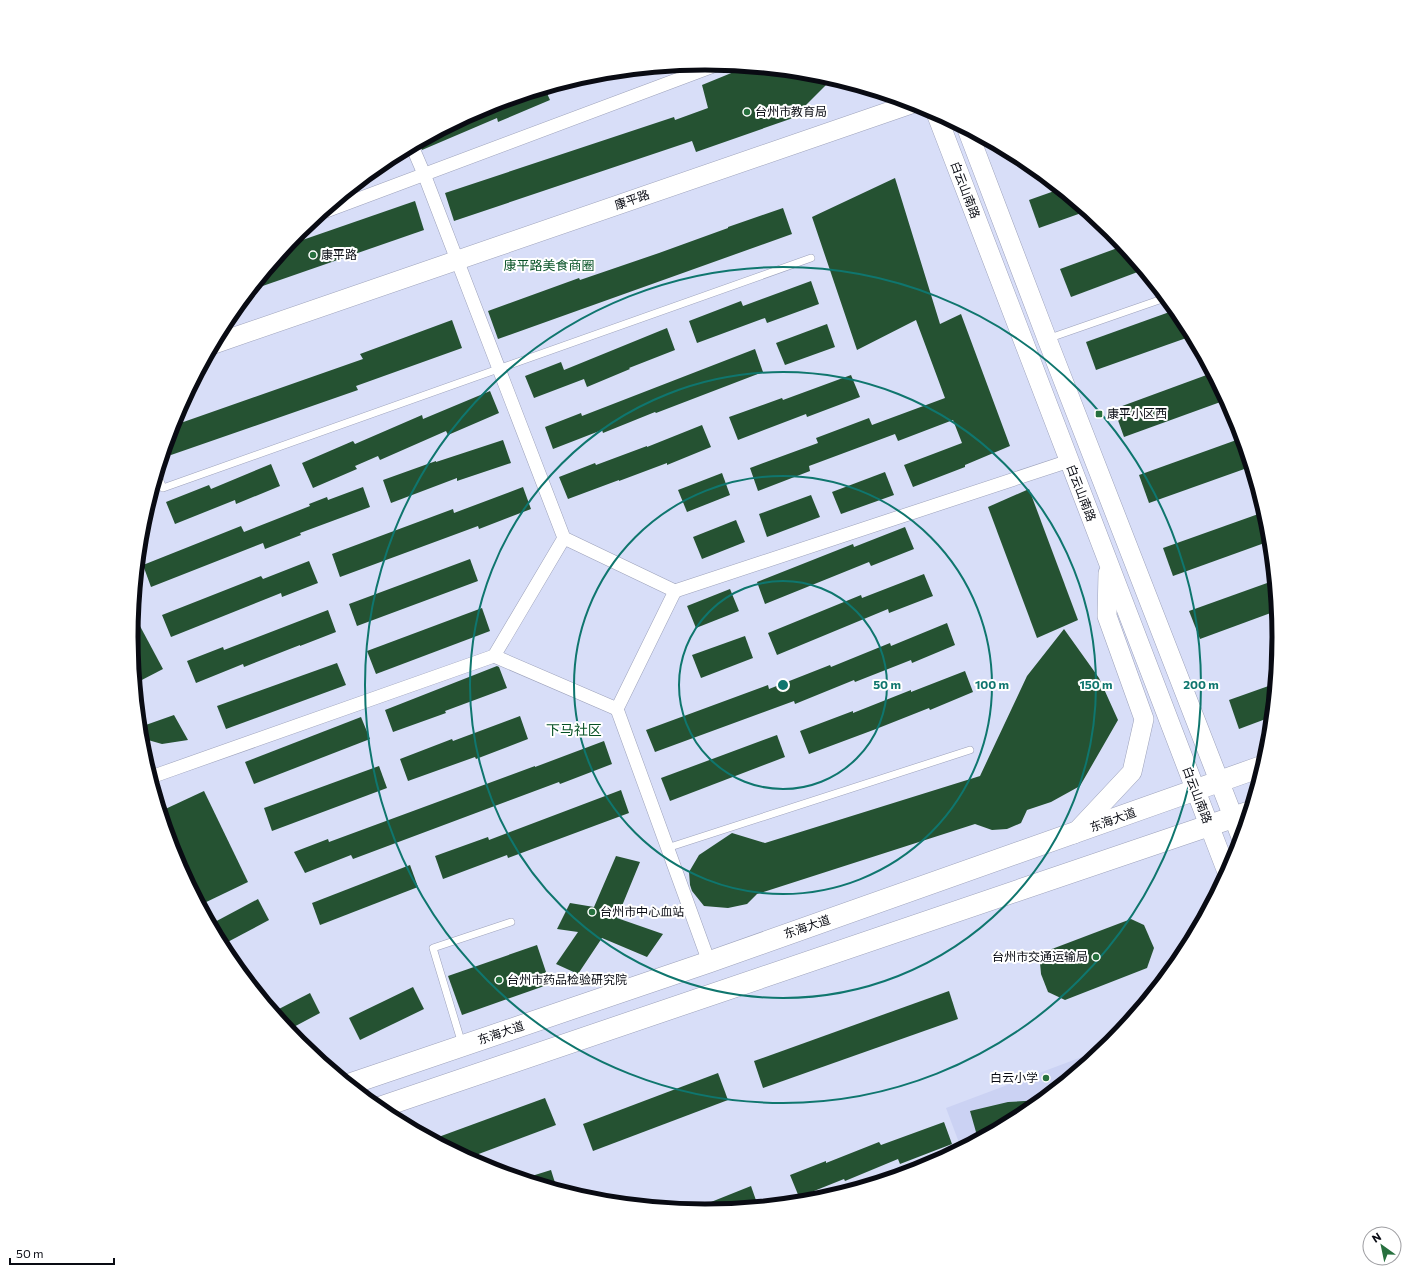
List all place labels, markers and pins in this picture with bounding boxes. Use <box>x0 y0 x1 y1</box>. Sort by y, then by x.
place label: 台州市教育局 <box>755 104 827 118</box>
marker: 台州市教育局 <box>742 107 752 117</box>
place label: 康平路 <box>321 247 357 261</box>
marker: 康平路 <box>308 250 318 260</box>
place label: 康平小区西 <box>1107 406 1167 420</box>
marker: 康平小区西 <box>1094 409 1104 419</box>
centre of rings <box>776 678 790 692</box>
place label: 台州市中心血站 <box>600 904 684 918</box>
marker: 台州市中心血站 <box>587 907 597 917</box>
place label: 台州市交通运输局 <box>992 949 1088 963</box>
marker: 台州市交通运输局 <box>1091 952 1101 962</box>
place label: 台州市药品检验研究院 <box>507 972 627 986</box>
marker: 台州市药品检验研究院 <box>494 975 504 985</box>
place label: 白云小学 <box>990 1070 1038 1084</box>
marker: 白云小学 <box>1041 1073 1051 1083</box>

